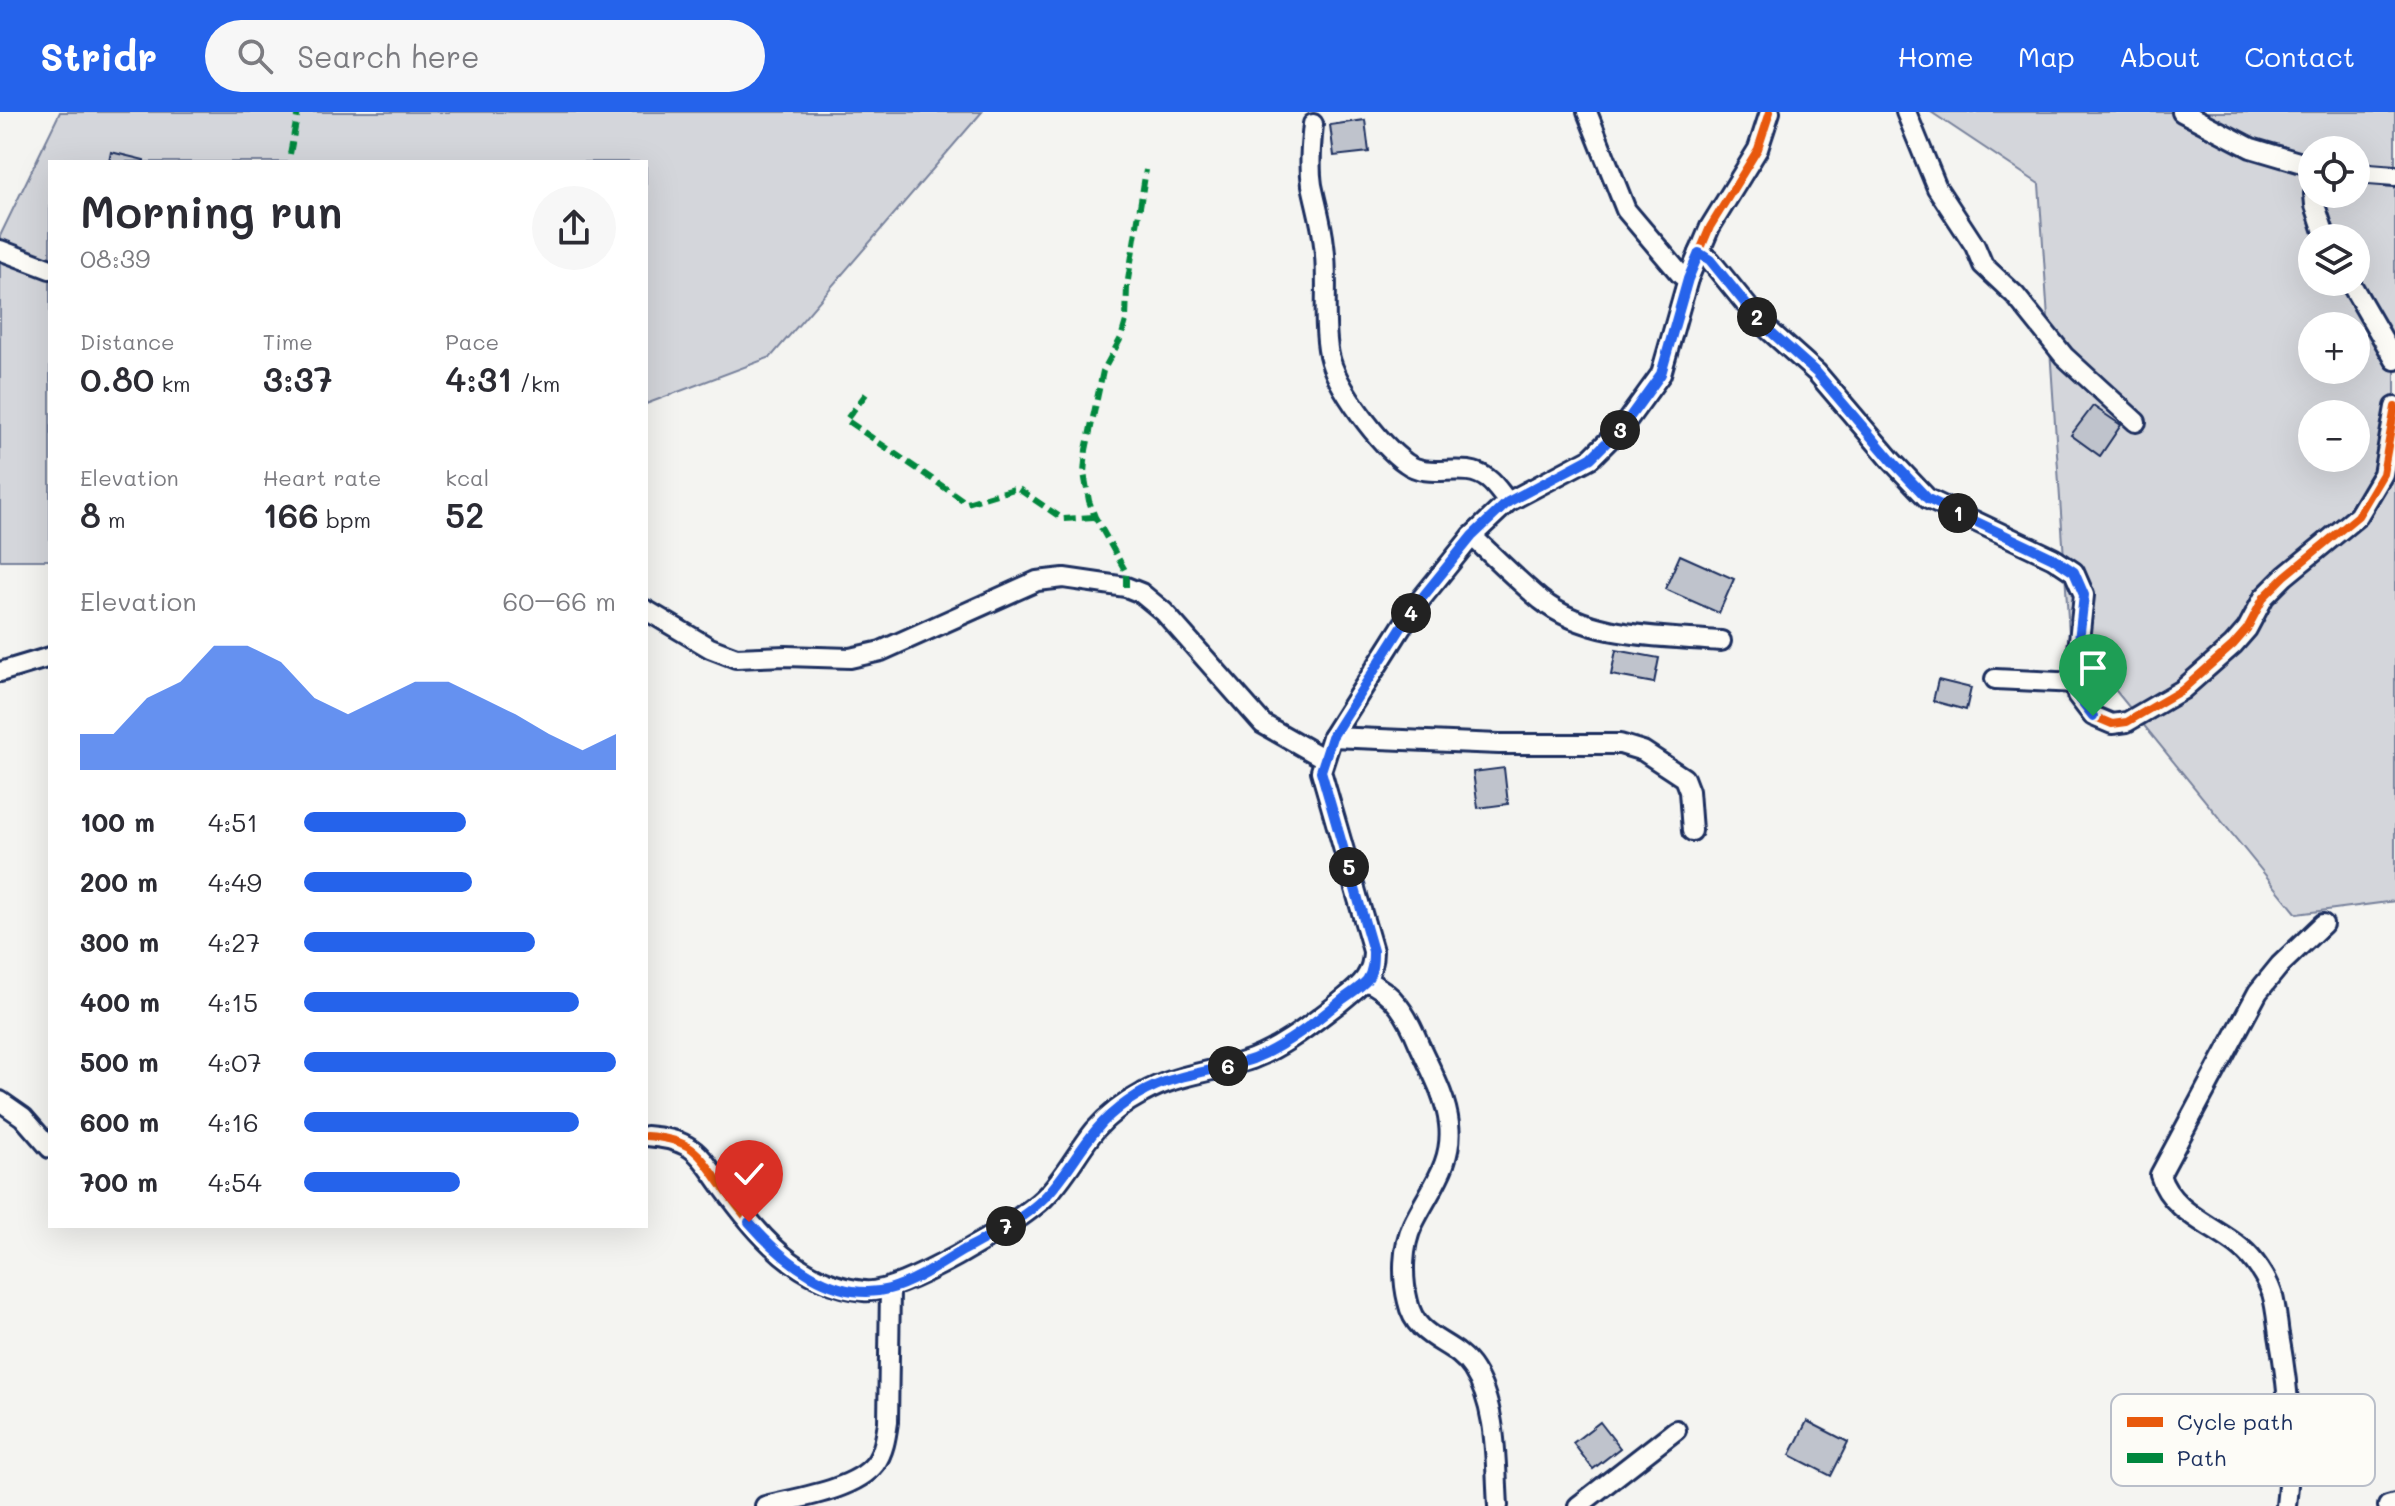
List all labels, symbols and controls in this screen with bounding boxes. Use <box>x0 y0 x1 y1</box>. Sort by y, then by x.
search box <box>205 20 765 92</box>
text: Stridr <box>40 31 157 81</box>
icon: search <box>233 34 277 78</box>
text: Search here <box>297 36 480 76</box>
text: Home <box>1898 38 1974 74</box>
text: Map <box>2018 38 2075 74</box>
text: About <box>2119 38 2200 74</box>
text: Contact <box>2244 38 2355 74</box>
map controls <box>2298 136 2370 472</box>
button: locate <box>2298 136 2370 208</box>
text: Morning run <box>80 182 343 239</box>
button: share <box>532 186 616 270</box>
button: layers <box>2298 224 2370 296</box>
text: 08:39 <box>80 241 150 275</box>
pin: 2 <box>1737 297 1777 337</box>
text: 2 <box>1751 302 1763 331</box>
button: + <box>2298 312 2370 384</box>
text: Distance <box>80 327 175 356</box>
text: Time <box>263 327 313 356</box>
text: Pace <box>445 327 499 356</box>
text: 0.80 <box>80 356 154 401</box>
text: 3:37 <box>263 356 333 401</box>
text: 4:31 <box>445 356 512 401</box>
text: km <box>154 369 191 398</box>
text: /km <box>512 369 560 398</box>
button: − <box>2298 400 2370 472</box>
pin: 3 <box>1600 410 1640 450</box>
text: 3 <box>1613 415 1627 444</box>
text: Elevation <box>80 463 179 492</box>
text: Heart rate <box>263 463 381 492</box>
text: kcal <box>445 463 489 492</box>
text: 8 <box>80 492 101 537</box>
text: 166 <box>263 492 319 537</box>
text: 52 <box>445 492 484 537</box>
pin: 1 <box>1938 493 1978 533</box>
text: 1 <box>1953 498 1963 527</box>
text: m <box>101 505 126 534</box>
text: bpm <box>319 505 371 534</box>
text: Elevation <box>80 584 197 618</box>
text: 60–66 m <box>503 584 616 618</box>
pin: 4 <box>1391 593 1431 633</box>
text: 4 <box>1404 598 1418 627</box>
pin <box>2059 634 2127 716</box>
icon: arrive <box>2071 646 2115 690</box>
text: 100 m <box>80 805 155 839</box>
text: 4:51 <box>208 805 258 839</box>
pin: 5 <box>1329 847 1369 887</box>
text: 5 <box>1343 852 1355 881</box>
text: 200 m <box>80 865 158 899</box>
text: 4:49 <box>208 865 262 899</box>
text: 300 m <box>80 925 159 959</box>
text: 4:27 <box>208 925 260 959</box>
text: 400 m <box>80 985 160 1019</box>
text: 4:15 <box>208 985 258 1019</box>
text: 500 m <box>80 1045 159 1079</box>
text: 4:07 <box>208 1045 262 1079</box>
pin: 6 <box>1208 1046 1248 1086</box>
text: 6 <box>1221 1051 1235 1080</box>
text: 600 m <box>80 1105 159 1139</box>
text: 4:16 <box>208 1105 259 1139</box>
pin <box>715 1140 783 1222</box>
icon: check <box>727 1152 771 1196</box>
text: 700 m <box>80 1165 158 1199</box>
text: 4:54 <box>208 1165 262 1199</box>
pin: 7 <box>986 1206 1026 1246</box>
text: 7 <box>1000 1211 1012 1240</box>
legend <box>2111 1394 2375 1486</box>
text: Cycle path <box>2177 1407 2293 1436</box>
text: Path <box>2177 1443 2226 1472</box>

